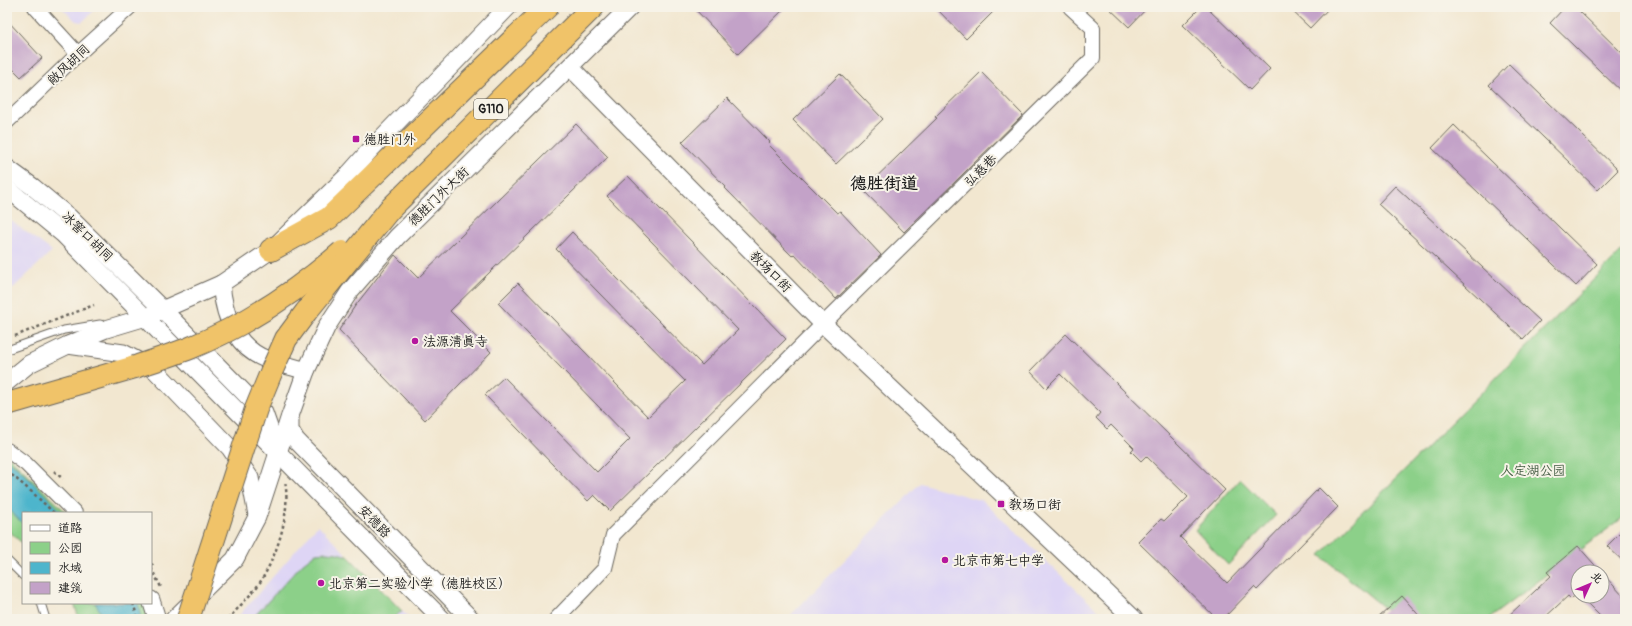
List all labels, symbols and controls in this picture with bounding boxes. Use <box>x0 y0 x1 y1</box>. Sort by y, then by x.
street label: 敞风胡同 <box>44 41 93 88</box>
road number: G110 <box>474 99 508 119</box>
place label: 德胜门外 <box>364 132 416 148</box>
marker: 德胜门外 <box>351 134 361 144</box>
street label: 弘慈巷 <box>961 151 1000 190</box>
street label: 德胜门外大街 <box>405 164 472 230</box>
district label: 德胜街道 <box>850 173 918 194</box>
street label: 冰窖口胡同 <box>58 208 116 265</box>
street label: 教场口街 <box>746 248 794 296</box>
place label: 法源清真寺 <box>423 334 488 350</box>
marker: 法源清真寺 <box>410 336 420 346</box>
park label: 人定湖公园 <box>1500 463 1566 479</box>
place label: 教场口街 <box>1009 497 1061 513</box>
marker: 教场口街 <box>996 499 1006 509</box>
street label: 安德路 <box>355 502 394 541</box>
legend <box>22 512 152 604</box>
text: 道路 <box>58 521 82 536</box>
text: 公园 <box>58 541 82 556</box>
place label: 北京市第七中学 <box>953 553 1044 569</box>
marker: 北京市第七中学 <box>940 555 950 565</box>
text: 水域 <box>58 561 82 576</box>
north arrow <box>1570 564 1610 604</box>
text: 北 <box>1588 569 1605 586</box>
place label: 北京第二实验小学（德胜校区） <box>329 576 511 592</box>
marker: 北京第二实验小学（德胜校区） <box>316 578 326 588</box>
text: 建筑 <box>58 581 82 596</box>

